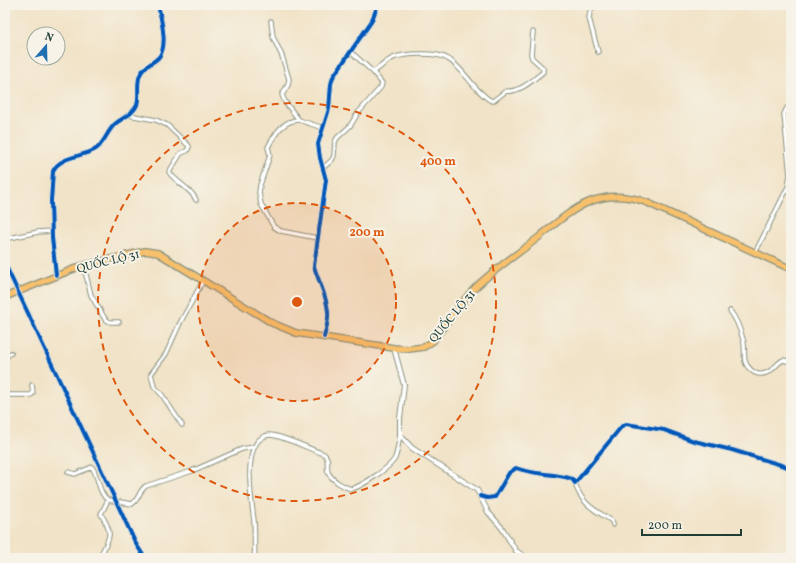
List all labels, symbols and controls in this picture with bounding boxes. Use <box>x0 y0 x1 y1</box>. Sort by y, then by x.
north arrow <box>26 26 66 66</box>
text: N <box>43 30 55 46</box>
text: 400 m <box>420 154 456 170</box>
text: 200 m <box>349 225 385 241</box>
street label: QUỐC LỘ 31 <box>74 244 142 278</box>
street label: QUỐC LỘ 31 <box>424 285 480 347</box>
centre of rings <box>290 295 304 309</box>
scale bar <box>642 511 741 537</box>
text: 200 m <box>648 518 682 534</box>

